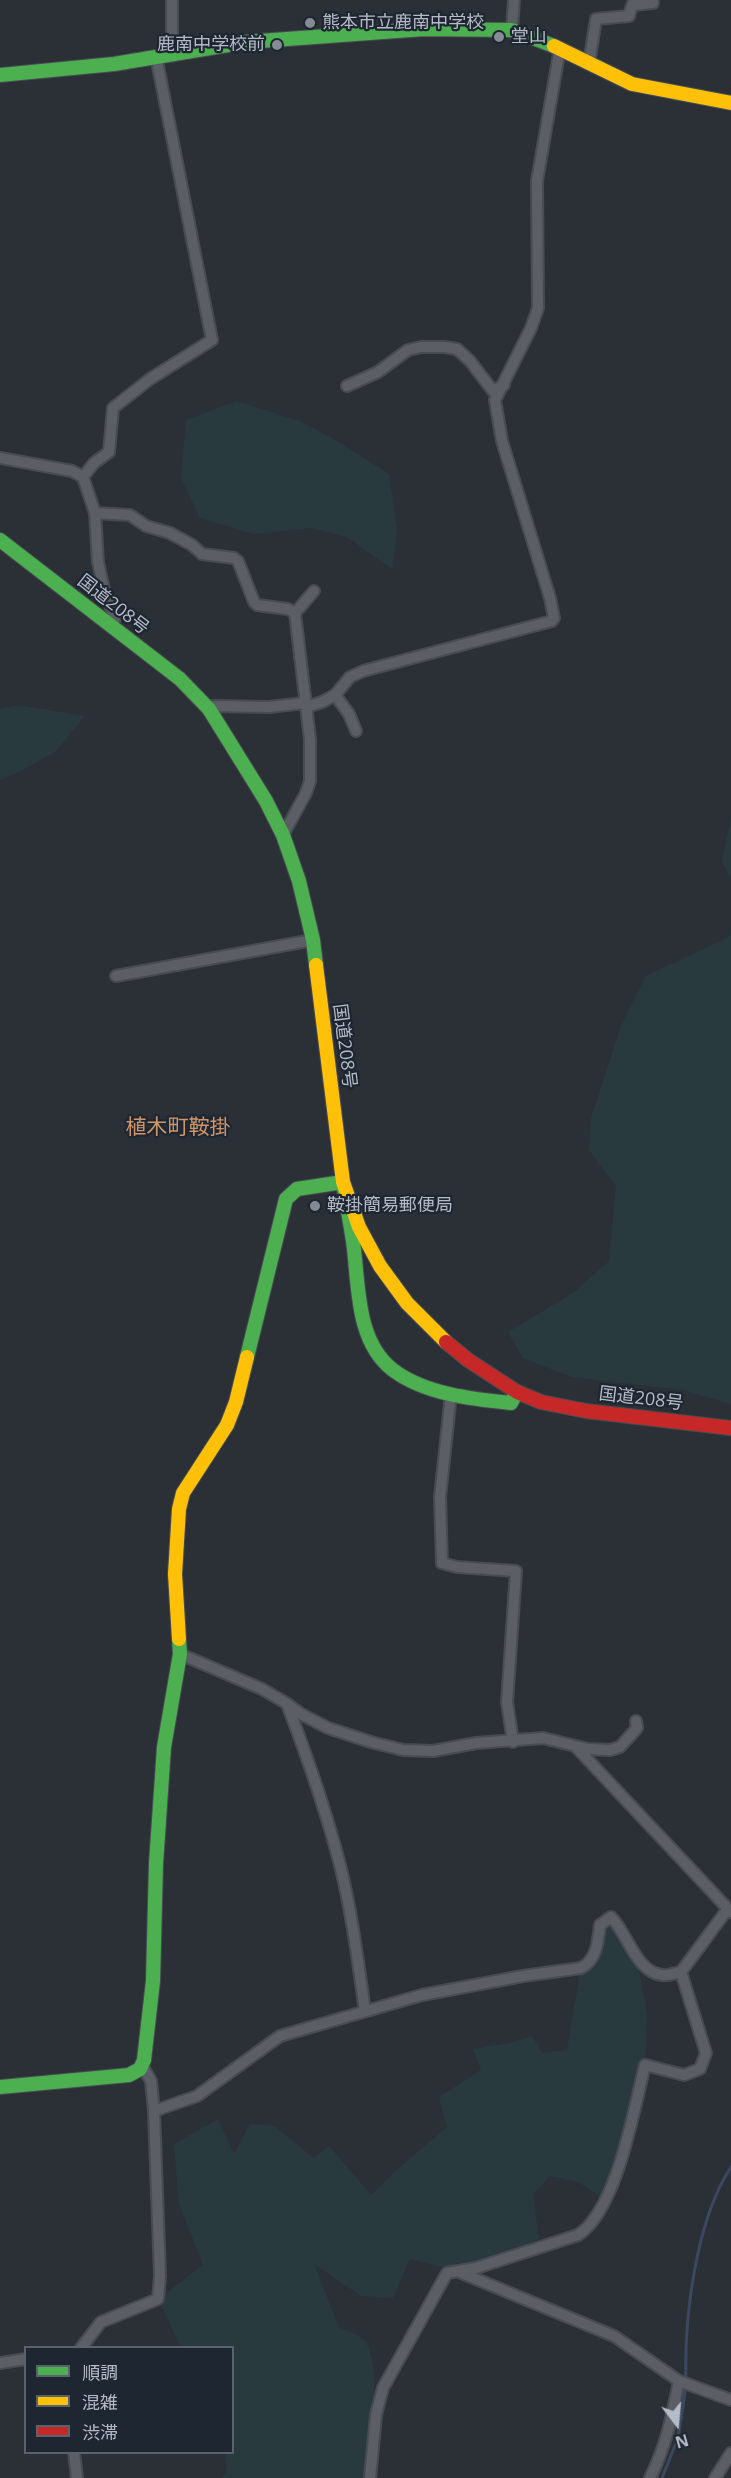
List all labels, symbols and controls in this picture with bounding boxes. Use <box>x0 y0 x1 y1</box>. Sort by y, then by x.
place label: 熊本市立鹿南中学校 <box>322 12 484 34</box>
marker: 熊本市立鹿南中学校 <box>303 16 317 30</box>
place label: 堂山 <box>511 26 547 48</box>
marker: 堂山 <box>492 30 506 44</box>
place label: 鹿南中学校前 <box>157 34 265 56</box>
marker: 鹿南中学校前 <box>270 38 284 52</box>
street label: 国道208号 <box>73 570 153 640</box>
street label: 国道208号 <box>328 1003 360 1089</box>
district label: 植木町鞍掛 <box>126 1115 230 1141</box>
place label: 鞍掛簡易郵便局 <box>327 1195 453 1217</box>
marker: 鞍掛簡易郵便局 <box>308 1199 322 1213</box>
street label: 国道208号 <box>598 1383 684 1415</box>
legend <box>24 2346 234 2454</box>
text: 順調 <box>82 2360 118 2384</box>
text: 混雑 <box>82 2390 118 2414</box>
north arrow <box>647 2394 707 2454</box>
text: 渋滞 <box>82 2420 118 2444</box>
text: N <box>673 2429 691 2454</box>

